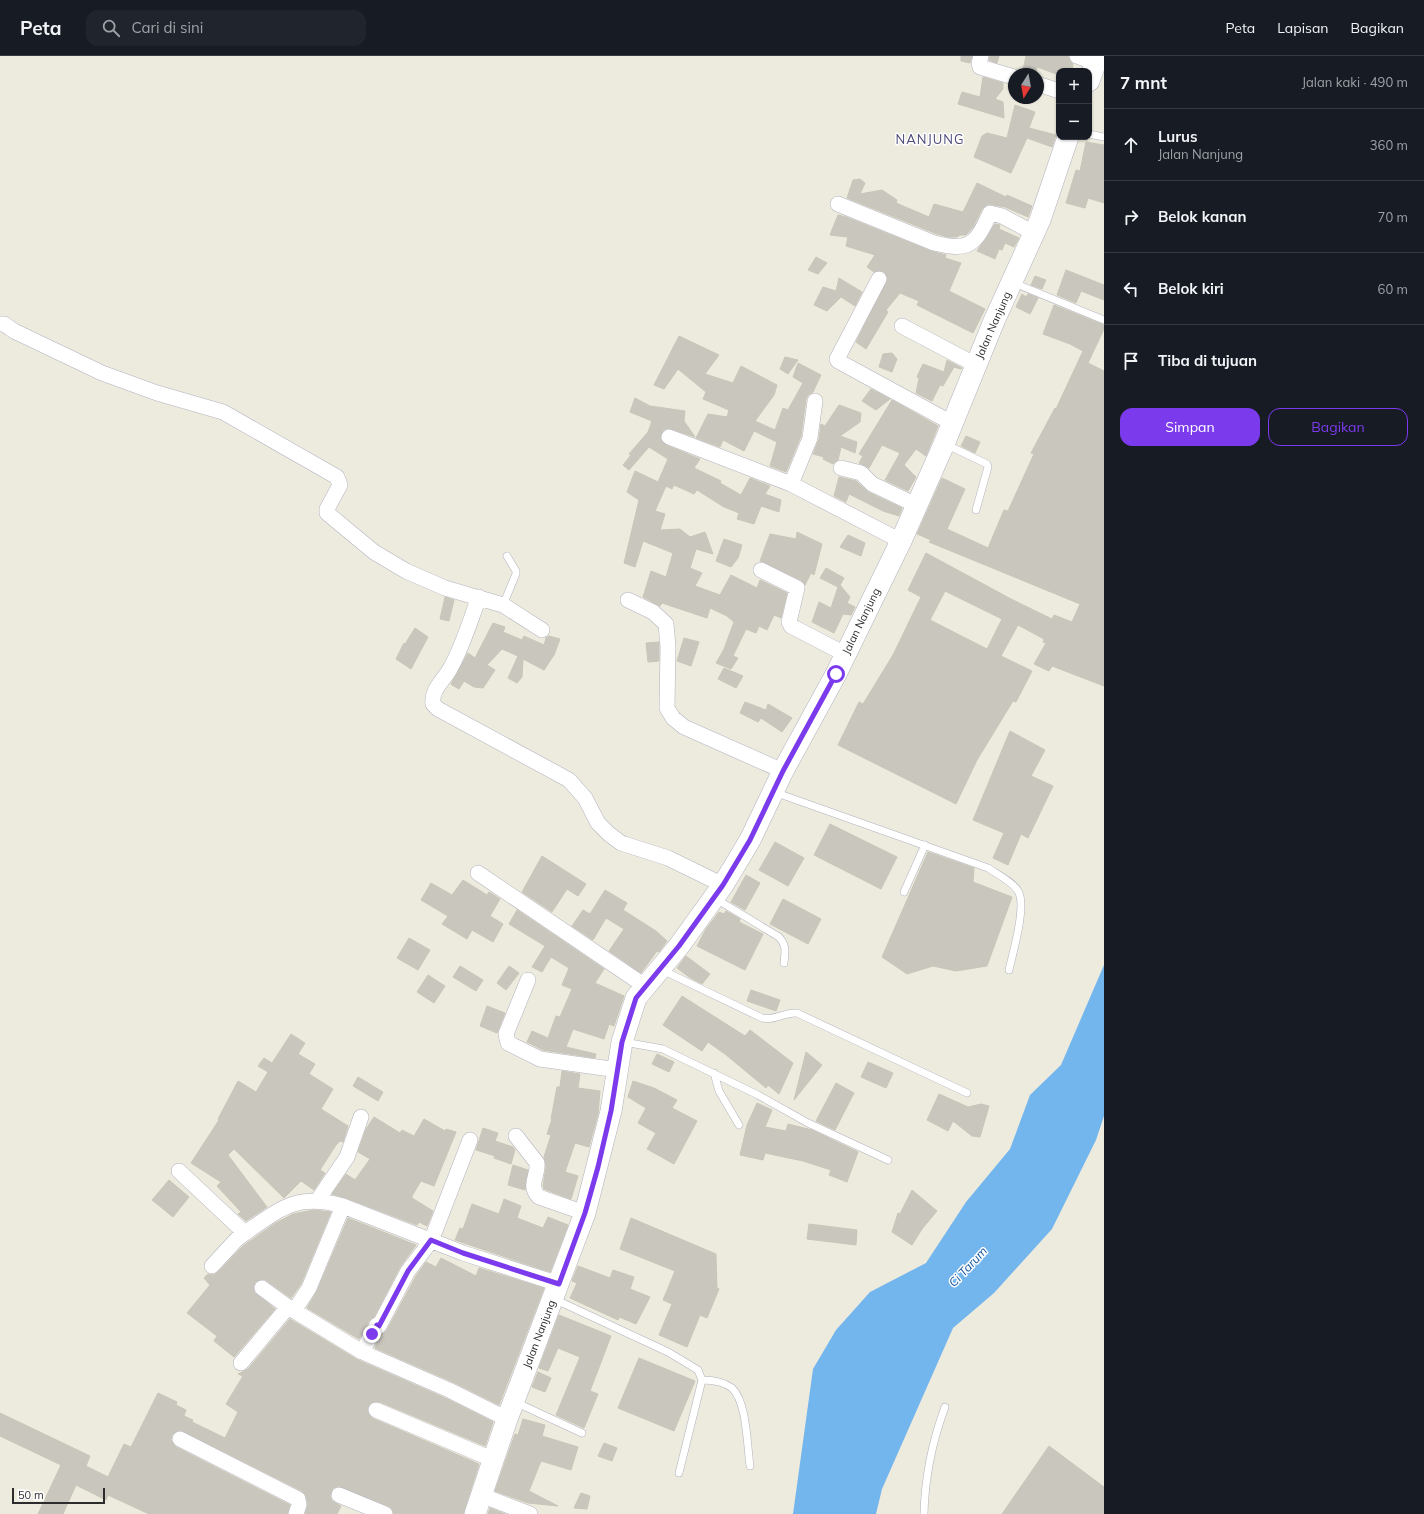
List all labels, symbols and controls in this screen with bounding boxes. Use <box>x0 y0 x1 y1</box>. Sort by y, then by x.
search box <box>86 10 366 46</box>
text: Peta <box>20 16 62 40</box>
icon: search <box>100 17 122 39</box>
text: Cari di sini <box>132 18 203 37</box>
text: Peta <box>1226 19 1255 37</box>
text: Lapisan <box>1277 19 1329 37</box>
text: Bagikan <box>1351 19 1404 37</box>
north arrow <box>1008 68 1044 104</box>
map controls <box>1056 68 1092 140</box>
button: + <box>1056 68 1092 104</box>
text: 7 mnt <box>1120 72 1167 93</box>
text: Jalan kaki · 490 m <box>1302 74 1408 90</box>
button: − <box>1056 104 1092 140</box>
text: Lurus <box>1158 127 1198 146</box>
district label: NANJUNG <box>896 131 964 147</box>
icon: ahead <box>1120 134 1142 156</box>
text: 360 m <box>1370 137 1408 153</box>
text: Jalan Nanjung <box>1158 146 1243 162</box>
icon: right <box>1120 206 1142 228</box>
text: Belok kanan <box>1158 207 1247 226</box>
text: 70 m <box>1378 209 1408 225</box>
icon: left <box>1120 278 1142 300</box>
text: Belok kiri <box>1158 279 1224 298</box>
text: 60 m <box>1378 281 1408 297</box>
street label: Jalan Nanjung <box>972 289 1014 361</box>
icon: arrive <box>1120 350 1142 372</box>
text: Tiba di tujuan <box>1158 351 1257 370</box>
button: Simpan <box>1120 408 1260 446</box>
button: Bagikan <box>1268 408 1408 446</box>
street label: Jalan Nanjung <box>839 586 883 656</box>
route start <box>827 665 845 683</box>
water label: Ci Tarum <box>945 1243 990 1290</box>
street label: Jalan Nanjung <box>520 1298 558 1370</box>
route end <box>363 1325 381 1343</box>
scale bar <box>12 1486 105 1505</box>
text: 50 m <box>18 1488 44 1502</box>

